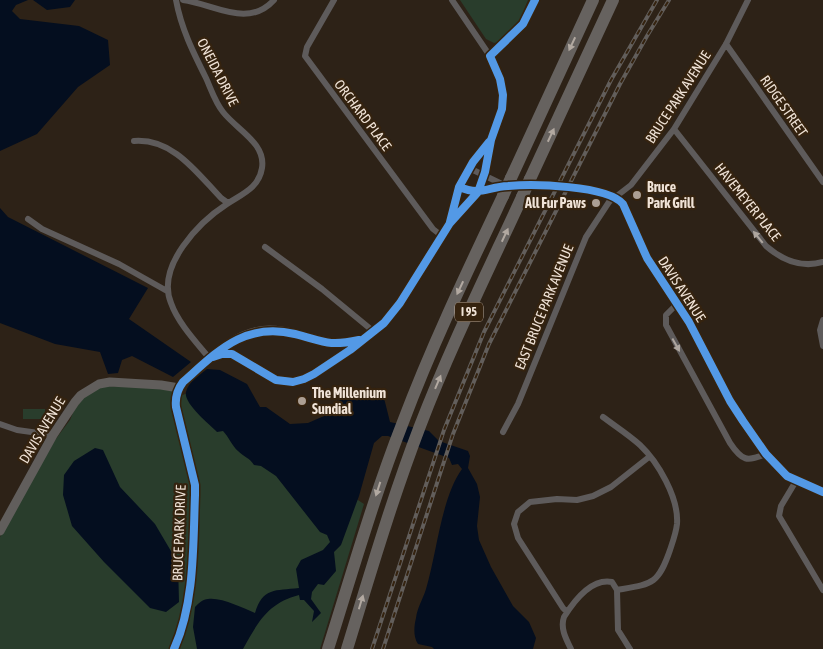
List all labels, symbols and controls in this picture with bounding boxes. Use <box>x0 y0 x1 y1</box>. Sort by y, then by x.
street label: ONEIDA DRIVE <box>194 35 242 109</box>
one-way arrow <box>568 37 576 51</box>
street label: BRUCE PARK AVENUE <box>642 48 714 146</box>
street label: RIDGE STREET <box>757 72 811 140</box>
street label: ORCHARD PLACE <box>331 76 395 154</box>
one-way arrow <box>547 128 555 142</box>
street label: HAVEMEYER PLACE <box>712 160 784 244</box>
place label: Bruce Park Grill <box>647 179 695 211</box>
marker: Bruce Park Grill <box>631 189 643 201</box>
place label: All Fur Paws <box>524 195 586 211</box>
marker: All Fur Paws <box>590 197 602 209</box>
one-way arrow <box>501 228 509 242</box>
one-way arrow <box>753 231 764 244</box>
street label: EAST BRUCE PARK AVENUE <box>512 242 576 372</box>
street label: DAVIS AVENUE <box>655 253 709 325</box>
one-way arrow <box>456 281 464 295</box>
road number: I 95 <box>455 302 483 322</box>
one-way arrow <box>672 338 680 353</box>
one-way arrow <box>434 375 442 390</box>
place label: The Millenium Sundial <box>312 385 386 417</box>
street label: DAVIS AVENUE <box>16 394 68 466</box>
marker: The Millenium Sundial <box>296 395 308 407</box>
one-way arrow <box>374 482 382 497</box>
street label: BRUCE PARK DRIVE <box>169 485 189 581</box>
one-way arrow <box>358 595 366 610</box>

